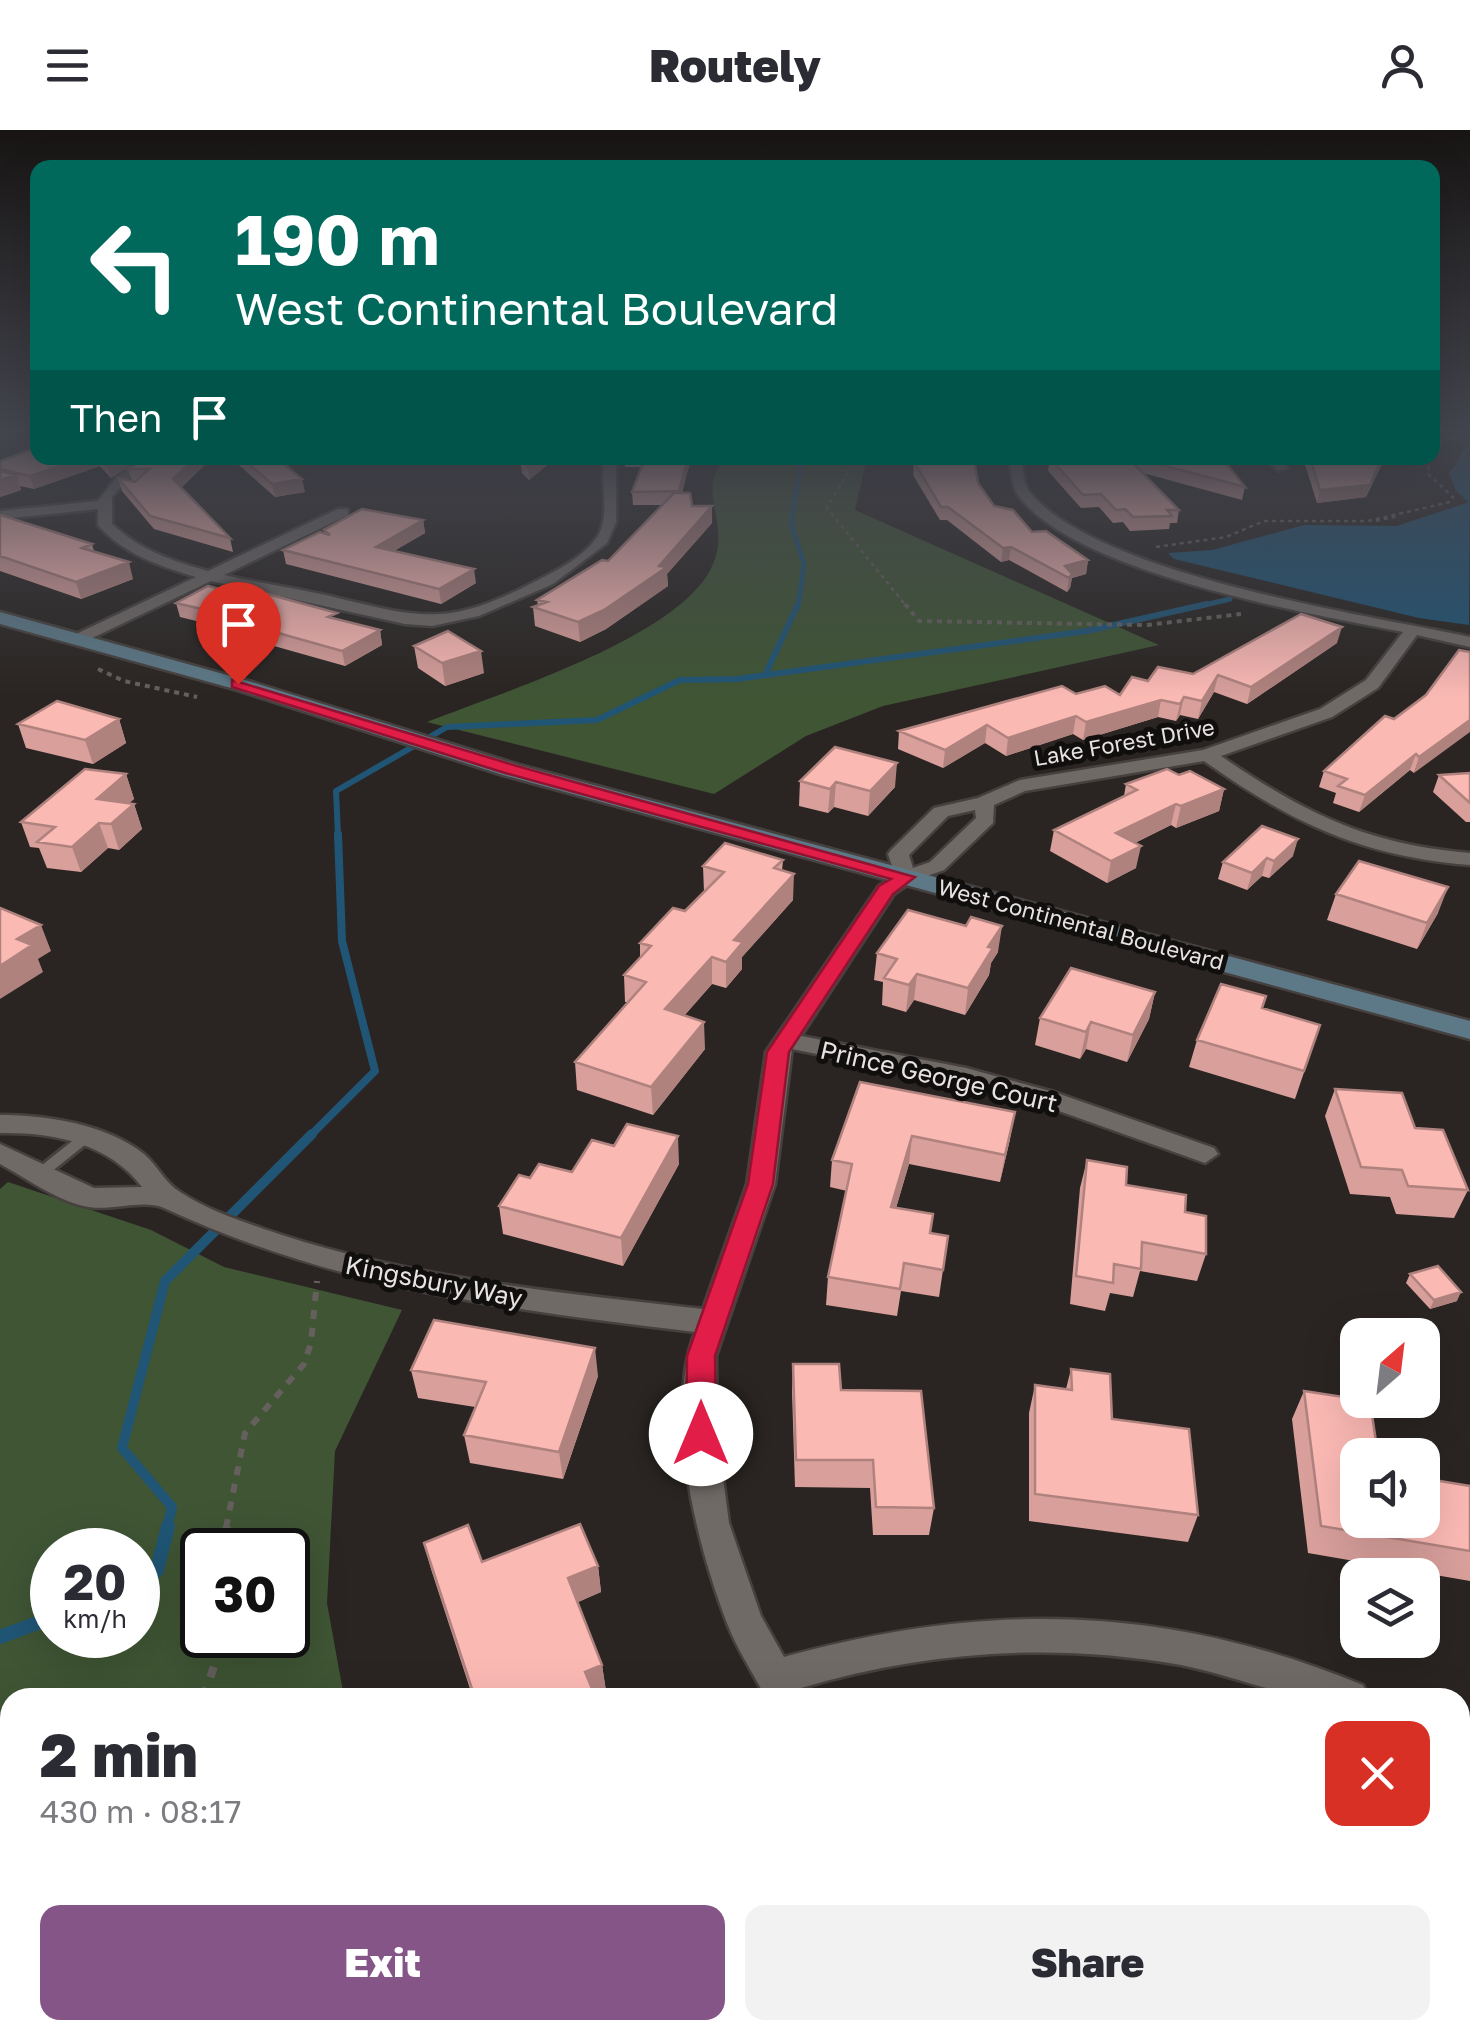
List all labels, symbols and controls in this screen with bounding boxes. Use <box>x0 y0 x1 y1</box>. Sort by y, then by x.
icon: menu <box>40 38 95 93</box>
text: Routely <box>649 38 821 92</box>
icon: person <box>1375 38 1430 93</box>
text: 190 m <box>235 196 440 280</box>
icon: left <box>70 200 200 330</box>
text: West Continental Boulevard <box>235 281 838 335</box>
icon: arrive <box>182 390 237 445</box>
text: Then <box>70 395 162 440</box>
pin <box>196 582 281 685</box>
icon: arrive <box>211 597 266 652</box>
street label: Lake Forest Drive <box>1031 713 1217 771</box>
street label: West Continental Boulevard <box>935 873 1227 975</box>
street label: Prince George Court <box>817 1034 1061 1118</box>
street label: Kingsbury Way <box>343 1249 525 1313</box>
north arrow <box>1340 1318 1440 1418</box>
map controls <box>1340 1318 1440 1658</box>
position arrow <box>649 1382 753 1486</box>
button: sound <box>1340 1438 1440 1538</box>
speed limit sign: 30 <box>180 1528 310 1658</box>
text: 20 <box>63 1551 126 1611</box>
button: layers <box>1340 1558 1440 1658</box>
text: km/h <box>63 1603 127 1634</box>
text: 2 min <box>40 1718 198 1790</box>
button: close <box>1325 1721 1430 1826</box>
text: 430 m · 08:17 <box>40 1792 241 1830</box>
button: Exit <box>40 1905 725 2020</box>
button: Share <box>745 1905 1430 2020</box>

